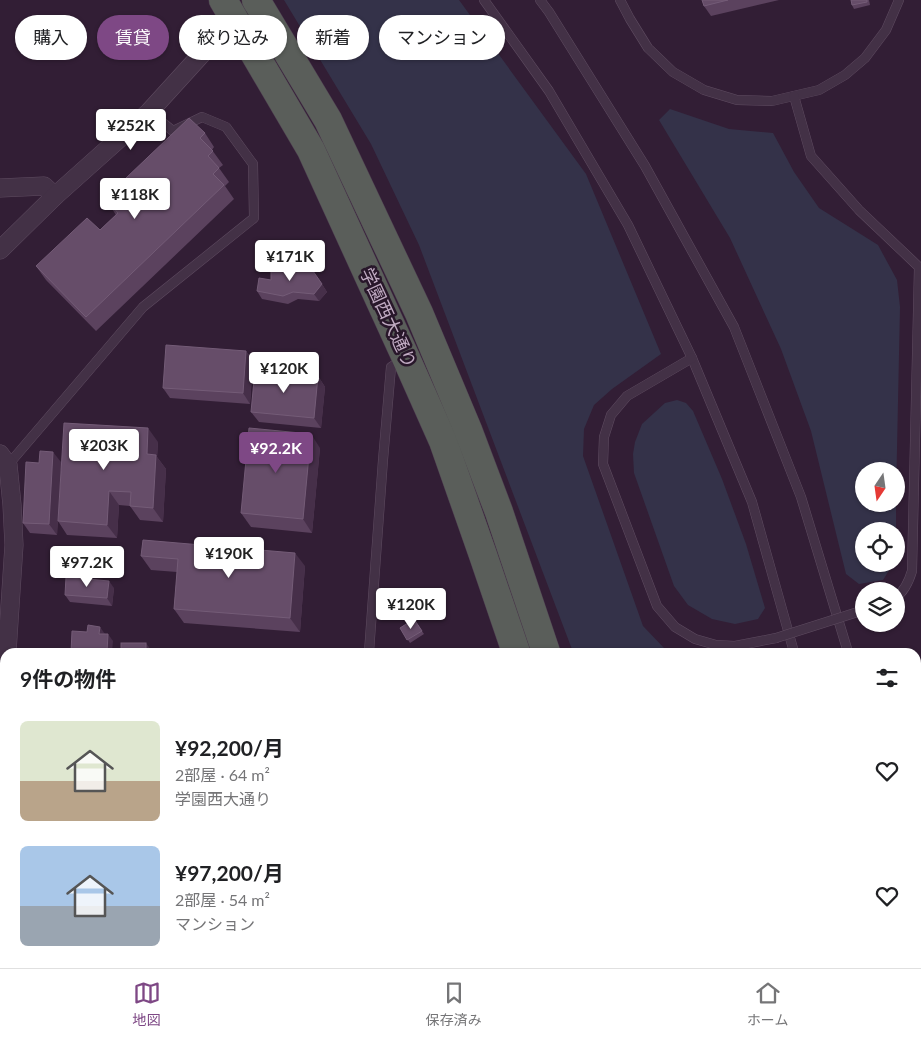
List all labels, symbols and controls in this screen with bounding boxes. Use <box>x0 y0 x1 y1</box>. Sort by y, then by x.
chip: 購入 <box>15 15 87 60</box>
chip: 賃貸 <box>97 15 169 60</box>
chip: 絞り込み <box>179 15 287 60</box>
chip: 新着 <box>297 15 369 60</box>
chip: マンション <box>379 15 505 60</box>
pin: ¥252K <box>96 108 166 151</box>
text: ¥252K <box>107 115 155 134</box>
pin: ¥118K <box>100 178 170 220</box>
text: ¥118K <box>111 184 159 203</box>
pin: ¥171K <box>255 240 325 282</box>
text: ¥171K <box>266 246 314 265</box>
street label: 学園西大通り <box>356 264 422 371</box>
pin: ¥120K <box>249 352 319 394</box>
text: ¥120K <box>260 358 308 377</box>
pin: ¥203K <box>69 428 139 471</box>
pin: ¥92.2K <box>235 432 317 474</box>
text: ¥203K <box>80 435 128 454</box>
text: ¥92.2K <box>250 438 302 457</box>
north arrow <box>855 462 905 512</box>
map controls <box>855 462 905 632</box>
button: locate <box>855 522 905 572</box>
pin: ¥190K <box>194 536 264 579</box>
text: ¥190K <box>205 543 253 562</box>
pin: ¥97.2K <box>46 546 128 588</box>
text: ¥97.2K <box>61 552 113 571</box>
button: layers <box>855 582 905 632</box>
pin: ¥120K <box>376 588 446 630</box>
text: ¥120K <box>387 594 435 613</box>
icon: filters <box>873 664 901 692</box>
text: 9件の物件 <box>20 666 116 691</box>
text: ¥92,200/月 <box>175 735 284 760</box>
icon: home <box>60 741 120 801</box>
icon: heart <box>873 757 901 785</box>
text: 2部屋 · 64 m² <box>175 765 270 784</box>
text: 学園西大通り <box>175 789 271 808</box>
text: ¥97,200/月 <box>175 860 284 885</box>
icon: home <box>60 866 120 926</box>
icon: heart <box>873 882 901 910</box>
text: 2部屋 · 54 m² <box>175 890 270 909</box>
text: マンション <box>175 914 255 933</box>
tab: 地図 <box>133 979 161 1029</box>
tab: 保存済み <box>426 979 482 1029</box>
tab: ホーム <box>747 979 788 1029</box>

